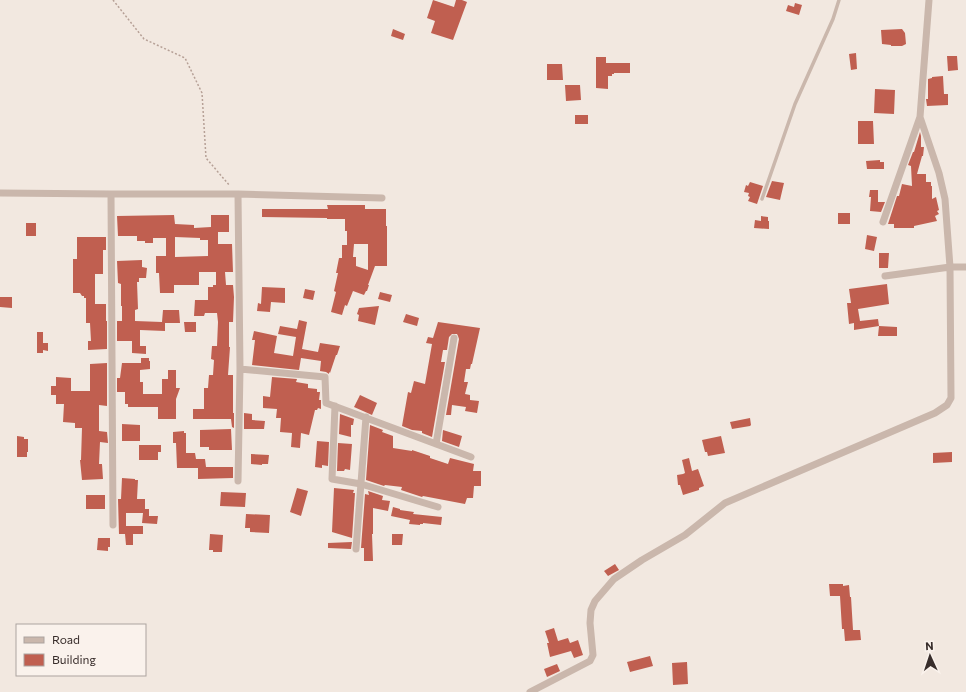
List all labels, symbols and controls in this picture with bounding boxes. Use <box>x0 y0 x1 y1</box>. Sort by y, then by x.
legend <box>16 624 146 676</box>
text: Road <box>52 632 80 646</box>
north arrow <box>910 636 950 676</box>
text: N <box>925 639 934 652</box>
text: Building <box>52 652 96 666</box>

